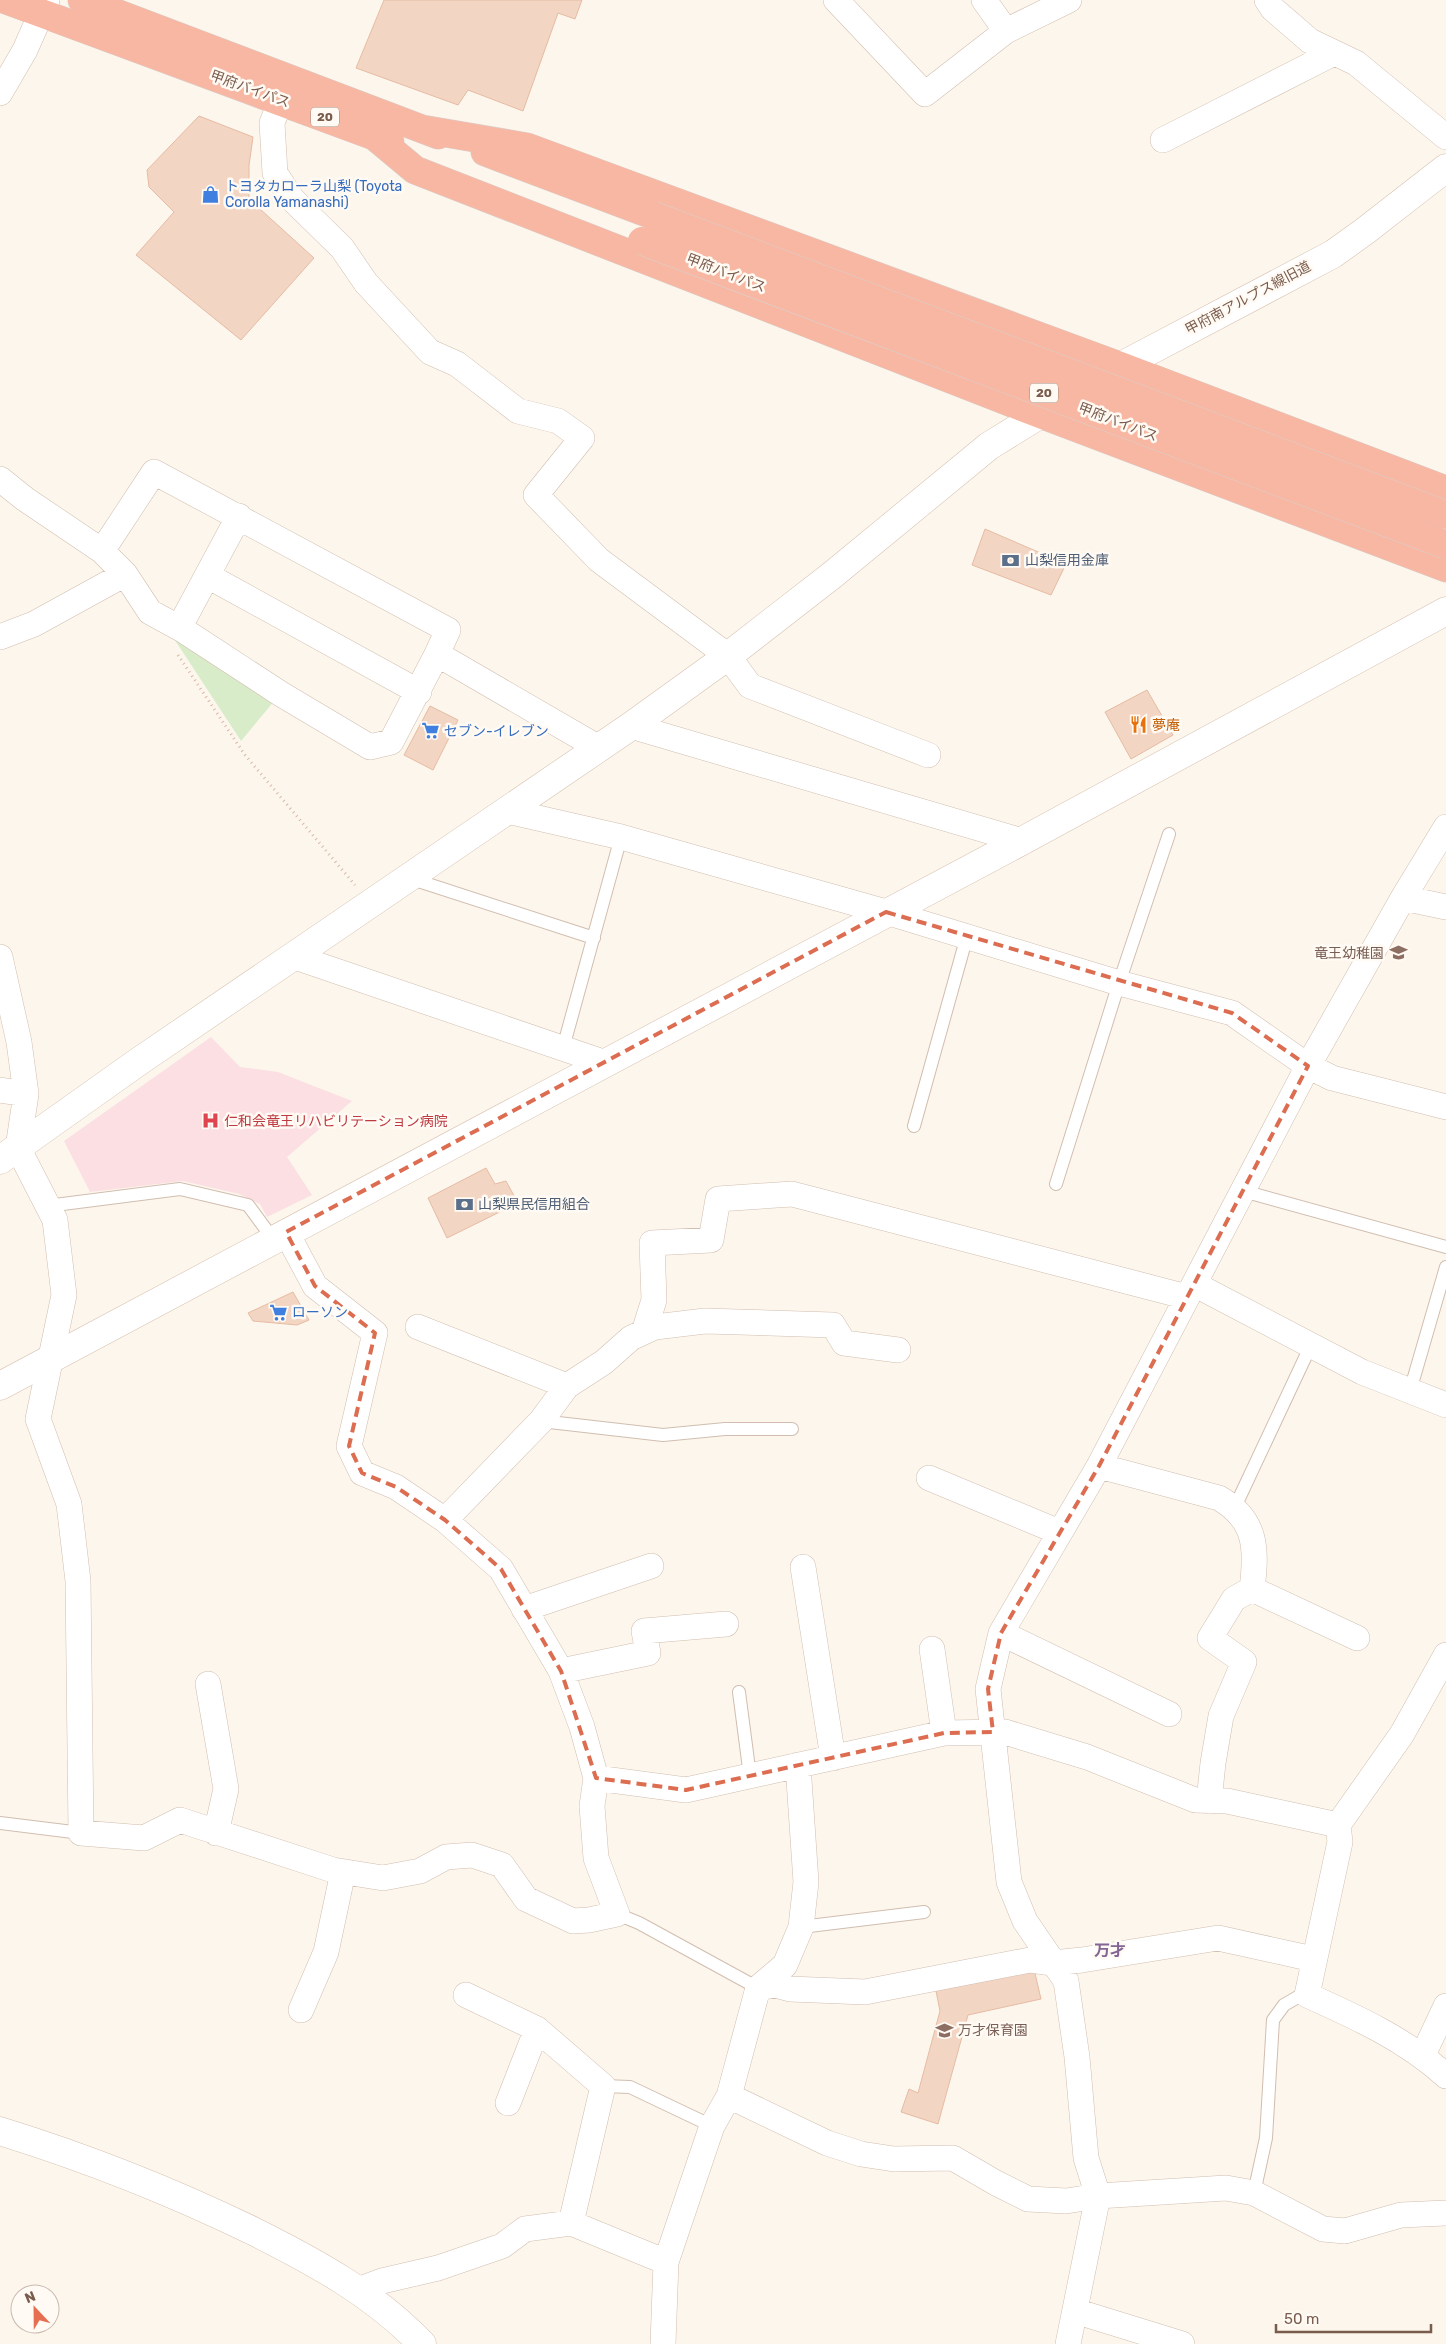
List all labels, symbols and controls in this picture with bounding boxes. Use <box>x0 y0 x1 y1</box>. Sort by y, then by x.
street label: 甲府バイパス <box>208 67 292 111</box>
road number: 20 <box>311 108 339 126</box>
place label: トヨタカローラ山梨 (Toyota Corolla Yamanashi) <box>225 178 402 211</box>
shop icon: トヨタカローラ山梨 (Toyota Corolla Yamanashi) <box>201 184 221 204</box>
street label: 甲府バイパス <box>684 250 768 296</box>
street label: 甲府南アルプス線旧道 <box>1182 258 1314 338</box>
road number: 20 <box>1030 383 1058 402</box>
street label: 甲府バイパス <box>1076 399 1160 445</box>
bank icon: 山梨信用金庫 <box>1001 550 1021 570</box>
place label: 山梨信用金庫 <box>1025 552 1109 569</box>
restaurant icon: 夢庵 <box>1128 715 1148 735</box>
place label: 夢庵 <box>1152 717 1180 734</box>
supermarket icon: セブン-イレブン <box>420 721 440 741</box>
place label: セブン-イレブン <box>444 723 549 740</box>
school or university icon: 竜王幼稚園 <box>1388 943 1408 963</box>
place label: 竜王幼稚園 <box>1314 945 1384 962</box>
hospital icon: 仁和会竜王リハビリテーション病院 <box>200 1111 220 1131</box>
place label: 仁和会竜王リハビリテーション病院 <box>224 1113 448 1130</box>
bank icon: 山梨県民信用組合 <box>454 1194 474 1214</box>
place label: 山梨県民信用組合 <box>478 1196 590 1213</box>
supermarket icon: ローソン <box>268 1302 288 1322</box>
place label: ローソン <box>292 1304 348 1321</box>
district label: 万才 <box>1094 1941 1126 1960</box>
school or university icon: 万才保育園 <box>934 2020 954 2040</box>
place label: 万才保育園 <box>958 2022 1028 2039</box>
north arrow <box>10 2284 60 2334</box>
text: N <box>22 2288 38 2307</box>
scale bar <box>1276 2302 1431 2334</box>
text: 50 m <box>1284 2310 1319 2328</box>

